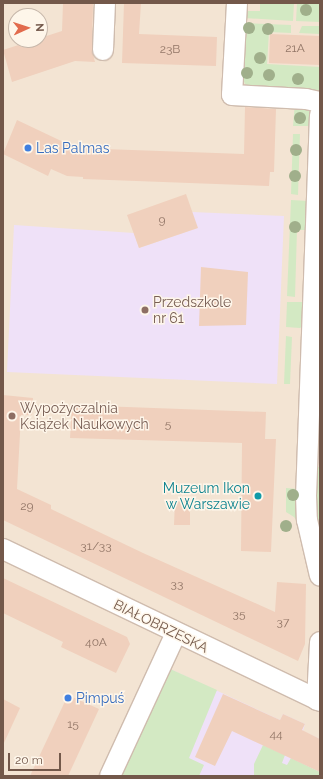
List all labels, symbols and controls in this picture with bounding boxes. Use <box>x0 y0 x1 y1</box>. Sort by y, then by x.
north arrow <box>8 8 48 48</box>
text: N <box>33 23 46 32</box>
house number: 21A <box>285 42 305 56</box>
house number: 23B <box>160 43 180 57</box>
place label: Las Palmas <box>36 140 109 156</box>
marker: Las Palmas <box>23 143 33 153</box>
house number: 9 <box>158 214 166 228</box>
place label: Przedszkole nr 61 <box>153 294 231 326</box>
marker: Przedszkole nr 61 <box>140 305 150 315</box>
place label: Wypożyczalnia Książek Naukowych <box>20 400 149 432</box>
marker: Wypożyczalnia Książek Naukowych <box>7 411 17 421</box>
house number: 5 <box>165 418 171 432</box>
place label: Muzeum Ikon w Warszawie <box>163 480 250 512</box>
marker: Muzeum Ikon w Warszawie <box>253 491 263 501</box>
house number: 29 <box>20 500 34 514</box>
house number: 31/33 <box>80 540 112 554</box>
house number: 33 <box>171 578 183 592</box>
street label: BIAŁOBRZESKA <box>111 596 211 656</box>
house number: 35 <box>233 608 245 622</box>
house number: 37 <box>277 616 289 630</box>
house number: 40A <box>85 636 107 650</box>
place label: Pimpuś <box>76 690 124 706</box>
marker: Pimpuś <box>63 693 73 703</box>
house number: 15 <box>67 718 79 732</box>
house number: 44 <box>269 728 283 742</box>
scale bar <box>10 745 63 771</box>
text: 20 m <box>15 753 43 767</box>

